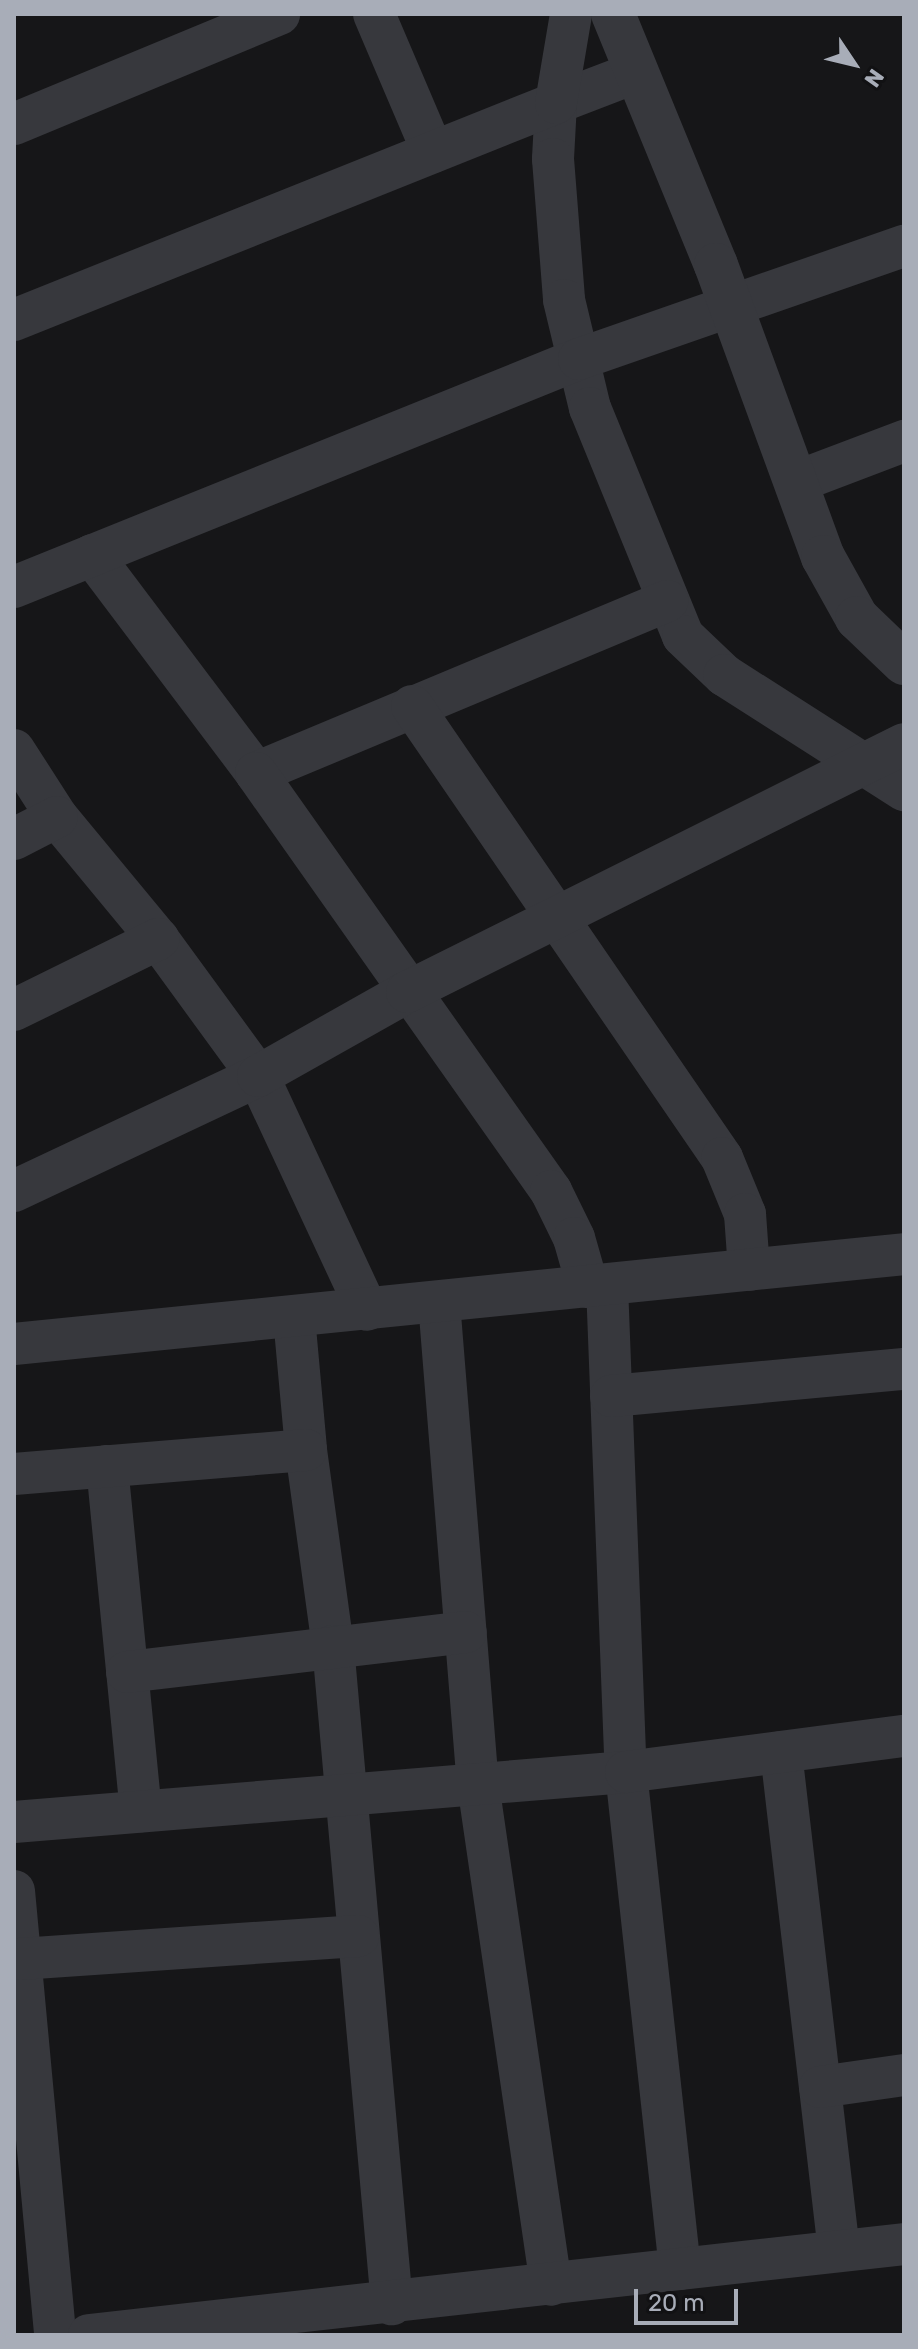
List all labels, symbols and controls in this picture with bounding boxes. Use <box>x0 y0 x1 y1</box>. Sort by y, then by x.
north arrow <box>814 24 894 104</box>
text: N <box>858 64 890 92</box>
scale bar <box>638 2273 742 2323</box>
text: 20 m <box>648 2289 705 2317</box>

